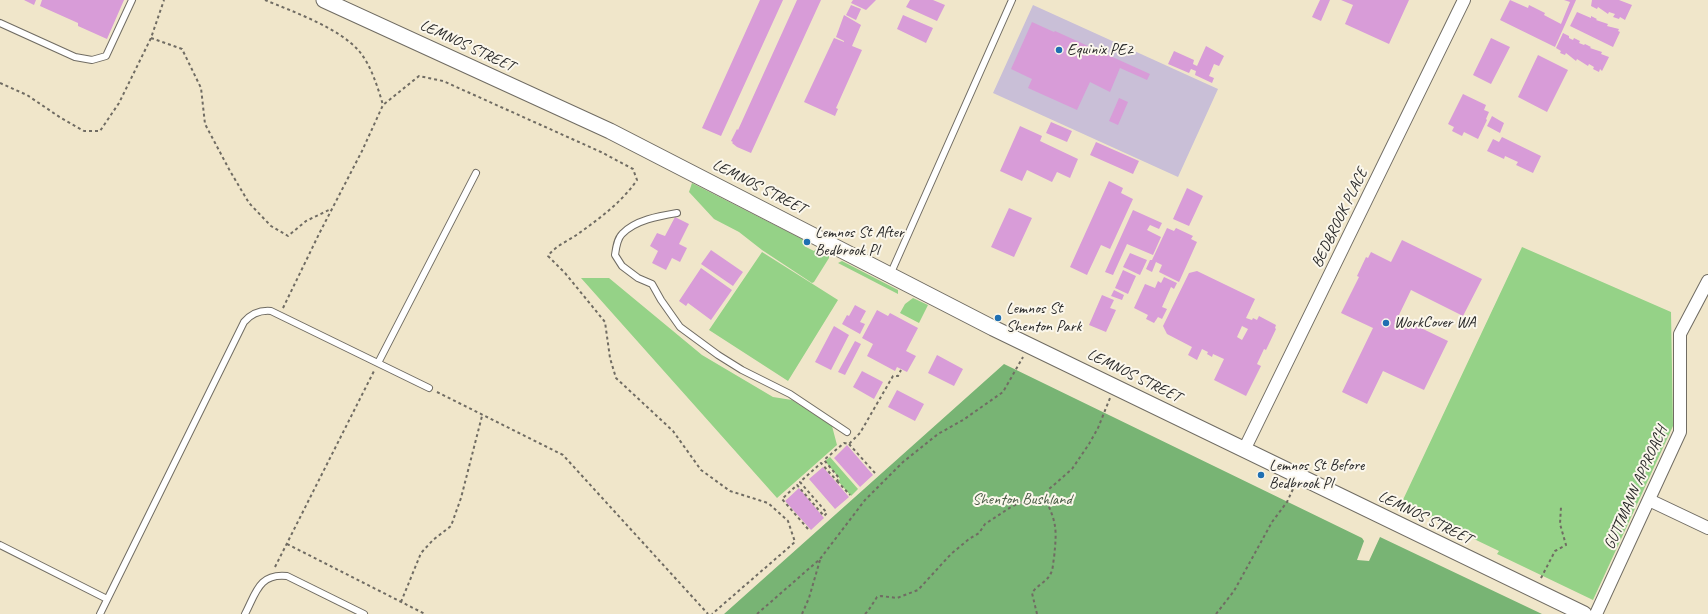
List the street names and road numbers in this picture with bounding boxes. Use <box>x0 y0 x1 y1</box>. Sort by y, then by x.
street label: LEMNOS STREET <box>417 16 517 76</box>
street label: LEMNOS STREET <box>709 155 809 219</box>
street label: BEDBROOK PLACE <box>1308 165 1372 271</box>
street label: LEMNOS STREET <box>1084 345 1184 407</box>
street label: GUTTMANN APPROACH <box>1600 424 1672 552</box>
street label: LEMNOS STREET <box>1375 487 1475 549</box>

